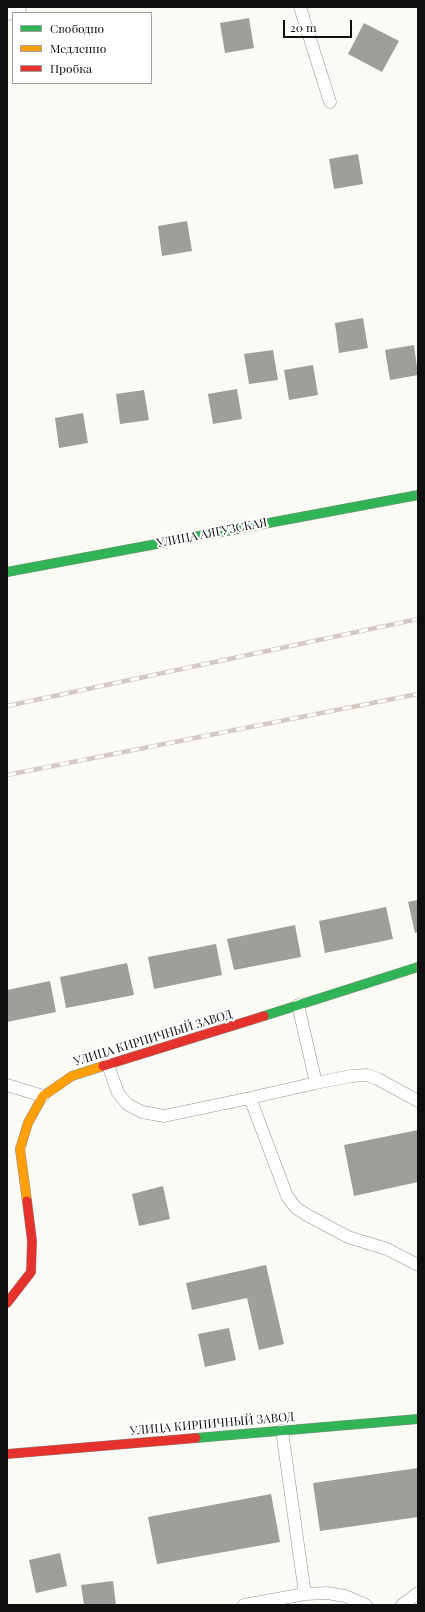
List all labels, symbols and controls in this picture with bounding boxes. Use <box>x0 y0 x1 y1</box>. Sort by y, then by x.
legend <box>12 12 152 84</box>
scale bar <box>285 12 354 38</box>
text: 20 m <box>290 19 317 35</box>
text: Свободно <box>50 20 104 36</box>
text: Медленно <box>50 40 106 56</box>
text: Пробка <box>50 60 92 76</box>
street label: УЛИЦА АЯГУЗСКАЯ <box>156 515 268 551</box>
street label: УЛИЦА КИРПИЧНЫЙ ЗАВОД <box>72 1007 234 1069</box>
street label: УЛИЦА КИРПИЧНЫЙ ЗАВОД <box>129 1410 295 1438</box>

